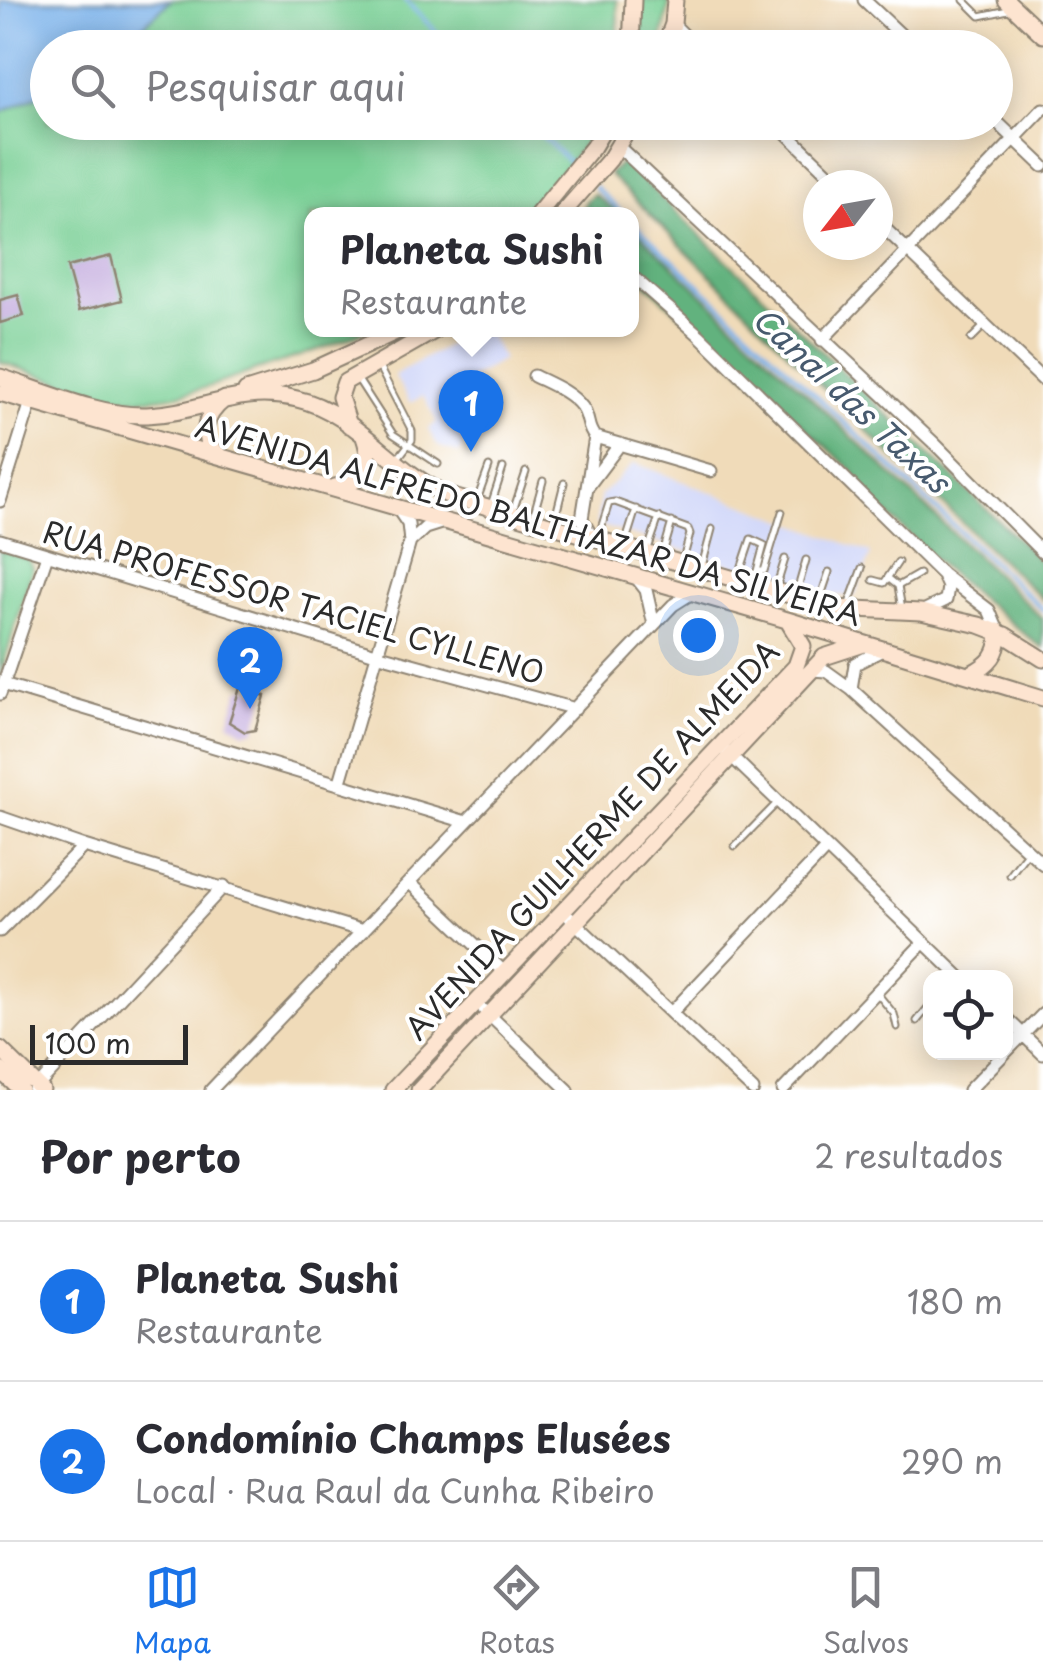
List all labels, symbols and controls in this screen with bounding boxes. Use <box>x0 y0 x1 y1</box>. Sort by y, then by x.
search box <box>30 30 1013 140</box>
text: Pesquisar aqui <box>145 57 406 114</box>
icon: search <box>65 58 120 113</box>
north arrow <box>803 170 893 260</box>
popup <box>304 207 639 337</box>
text: Planeta Sushi <box>340 220 603 277</box>
text: Restaurante <box>340 277 527 325</box>
water label: Canal das Taxas <box>743 295 964 506</box>
pin: 1 <box>438 370 504 452</box>
street label: AVENIDA ALFREDO BALTHAZAR DA SILVEIRA <box>191 402 867 636</box>
street label: RUA PROFESSOR TACIEL CYLLENO <box>38 508 550 694</box>
your location <box>673 610 724 661</box>
pin: 2 <box>218 626 282 709</box>
street label: AVENIDA GUILHERME DE ALMEIDA <box>393 629 789 1049</box>
map controls <box>923 970 1013 1060</box>
button: locate <box>923 970 1013 1060</box>
scale bar <box>30 1020 188 1064</box>
text: 100 m <box>45 1021 131 1064</box>
text: Por perto <box>40 1124 241 1187</box>
text: 2 resultados <box>814 1131 1003 1179</box>
text: Planeta Sushi <box>135 1249 399 1306</box>
text: 1 <box>65 1277 80 1325</box>
text: 180 m <box>907 1277 1003 1325</box>
text: Restaurante <box>135 1306 323 1354</box>
text: Condomínio Champs Elusées <box>135 1409 671 1466</box>
text: 2 <box>61 1437 84 1485</box>
text: 290 m <box>901 1437 1003 1485</box>
text: Local · Rua Raul da Cunha Ribeiro <box>135 1466 654 1514</box>
tab: Mapa <box>134 1560 211 1663</box>
tab: Rotas <box>479 1560 555 1663</box>
tab: Salvos <box>823 1560 909 1663</box>

